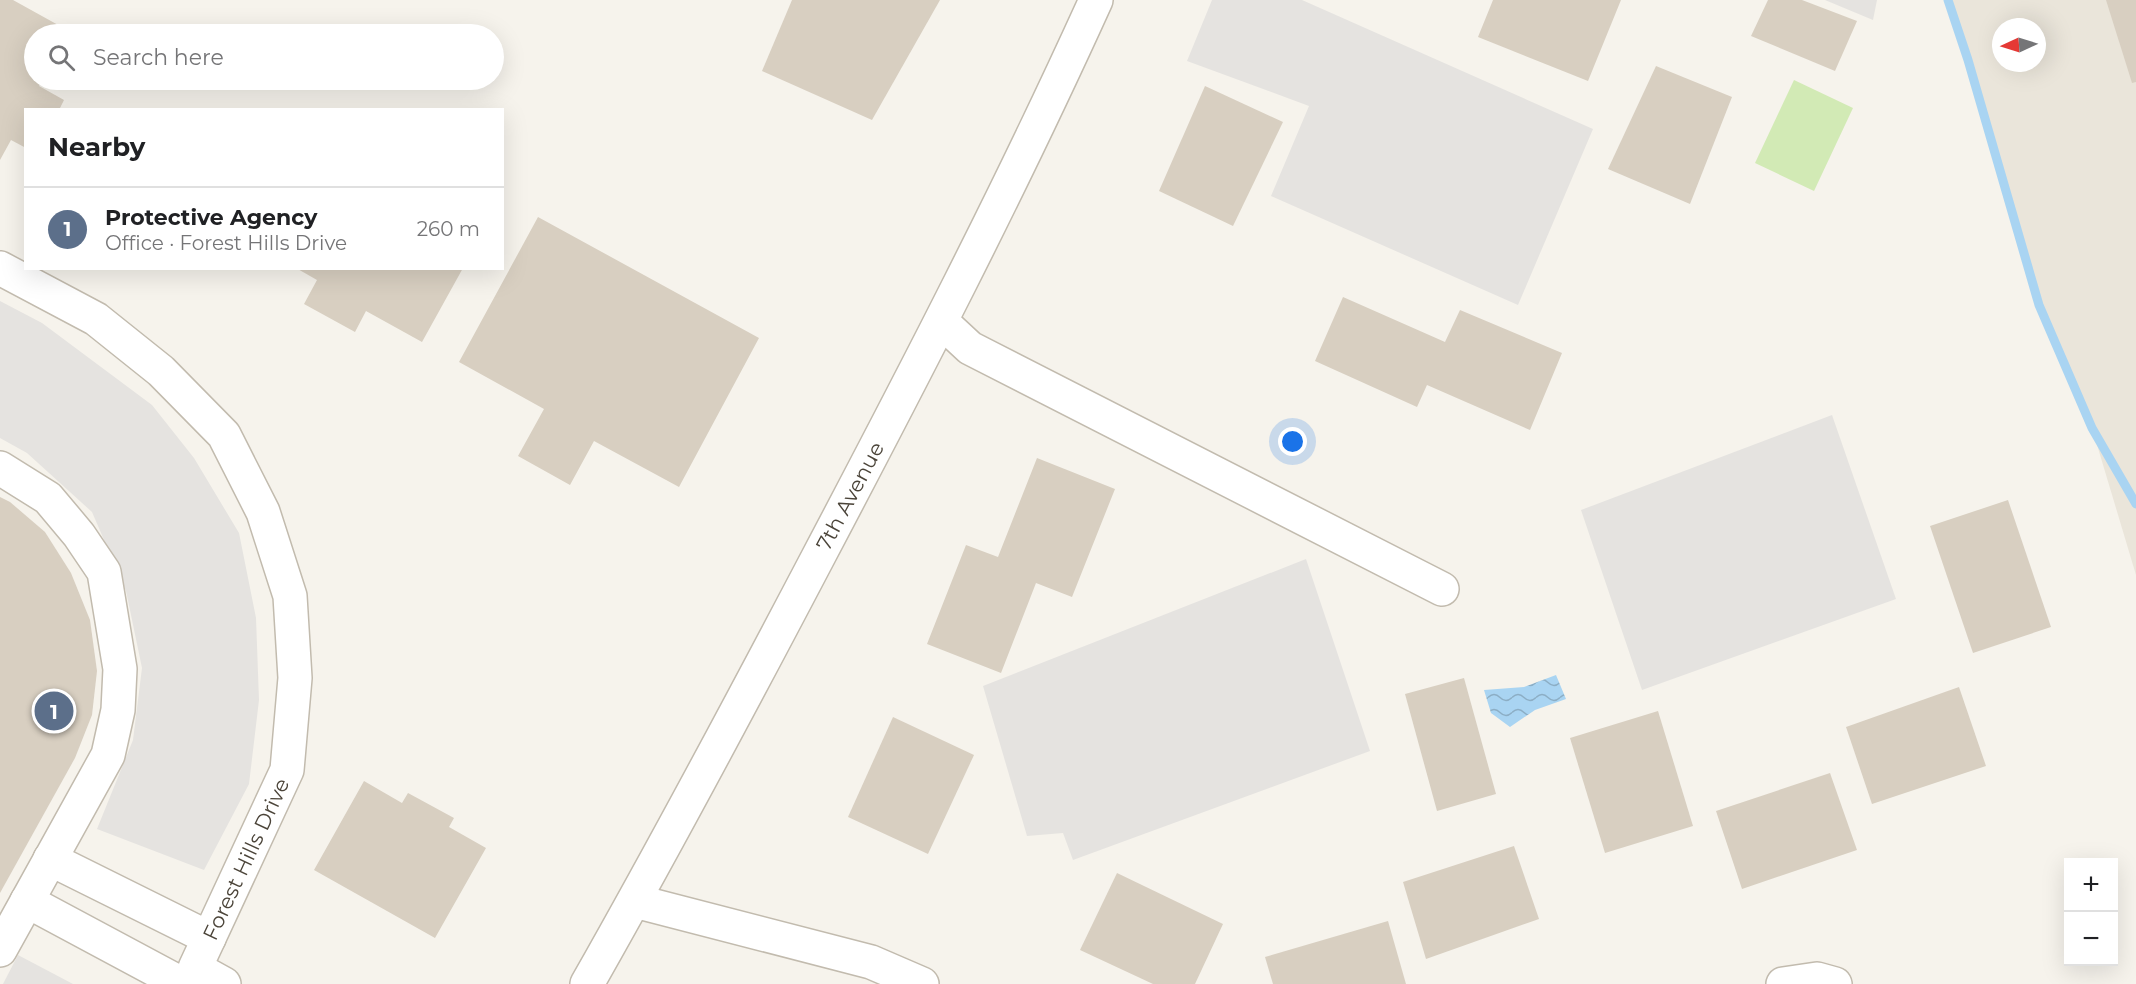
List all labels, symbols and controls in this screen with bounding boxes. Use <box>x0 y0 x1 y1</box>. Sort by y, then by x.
north arrow <box>1992 18 2046 72</box>
search box <box>24 24 504 90</box>
icon: search <box>45 41 78 74</box>
text: Search here <box>93 44 224 71</box>
text: Nearby <box>48 131 145 163</box>
text: Protective Agency <box>105 204 317 231</box>
text: 1 <box>64 217 71 241</box>
text: 260 m <box>417 217 480 241</box>
text: Office · Forest Hills Drive <box>105 231 347 255</box>
your location <box>1278 427 1307 456</box>
street label: 7th Avenue <box>811 437 889 555</box>
pin: 1 <box>34 688 74 734</box>
street label: Forest Hills Drive <box>197 774 295 944</box>
map controls <box>2064 858 2118 966</box>
button: + <box>2064 858 2118 912</box>
button: − <box>2064 912 2118 966</box>

